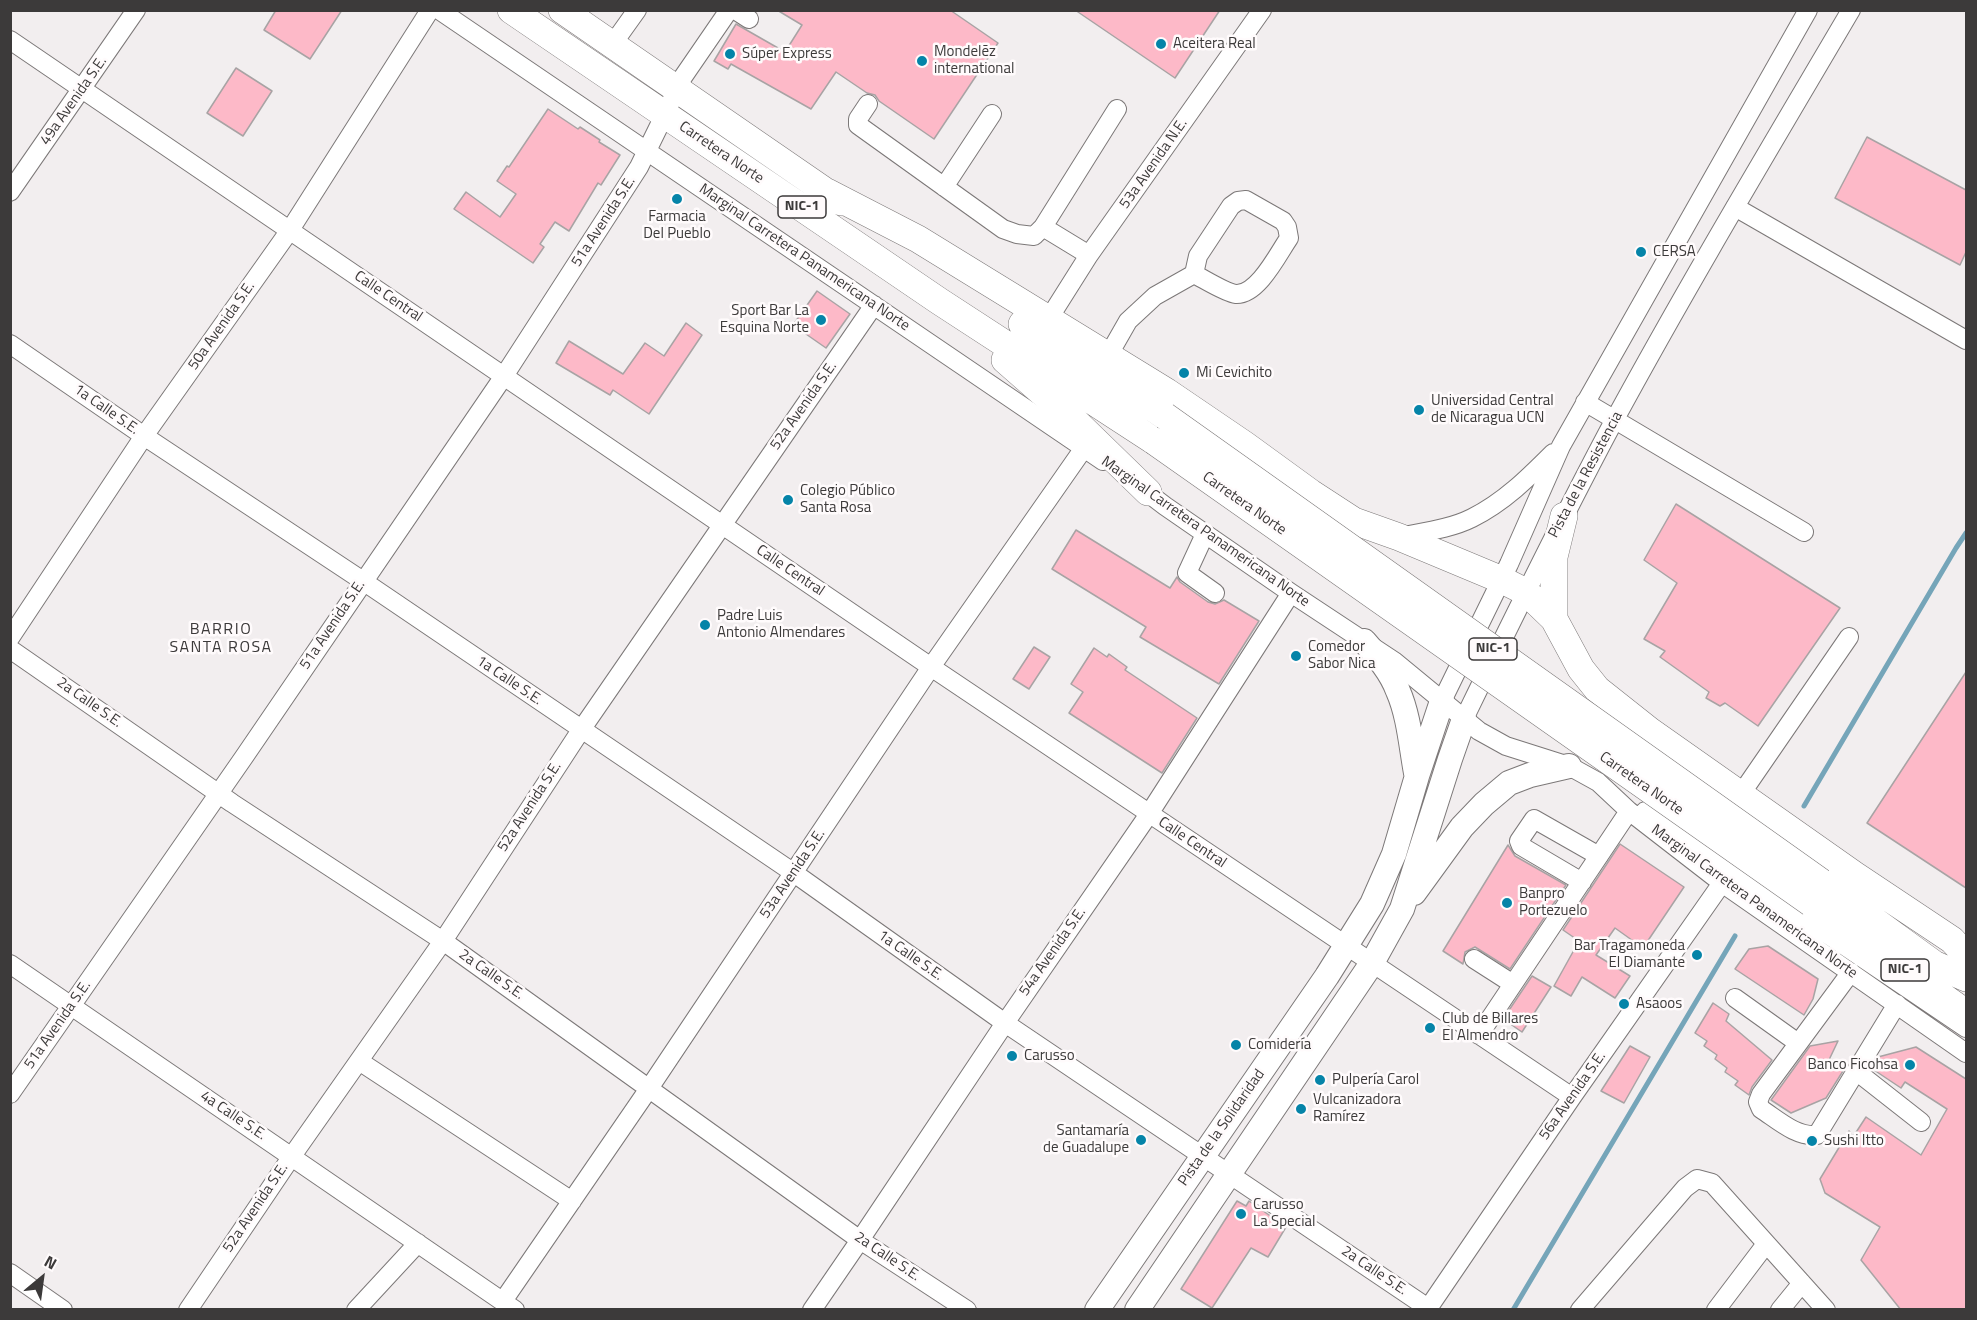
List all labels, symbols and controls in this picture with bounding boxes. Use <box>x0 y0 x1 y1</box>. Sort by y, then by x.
place label: Aceitera Real <box>1173 35 1256 53</box>
marker: Aceitera Real <box>1154 37 1168 51</box>
place label: Mondelēz international <box>934 43 1014 78</box>
place label: Súper Express <box>742 45 832 63</box>
marker: Súper Express <box>723 47 737 61</box>
street label: 49a Avenida S.E. <box>37 53 111 149</box>
marker: Mondelēz international <box>915 54 929 68</box>
street label: 53a Avenida N.E. <box>1116 115 1192 213</box>
street label: Carretera Norte <box>675 118 767 188</box>
street label: 51a Avenida S.E. <box>568 174 640 270</box>
street label: Marginal Carretera Panamericana Norte <box>695 181 913 335</box>
marker: Farmacia Del Pueblo <box>670 192 684 206</box>
road number: NIC-1 <box>778 196 826 218</box>
place label: Farmacia Del Pueblo <box>643 208 711 243</box>
place label: CERSA <box>1653 243 1696 261</box>
marker: CERSA <box>1634 245 1648 259</box>
street label: Calle Central <box>350 268 426 326</box>
street label: 50a Avenida S.E. <box>185 278 259 374</box>
place label: Sport Bar La Esquina Norte <box>720 302 809 337</box>
marker: Sport Bar La Esquina Norte <box>814 313 828 327</box>
street label: 52a Avenida S.E. <box>767 358 841 454</box>
place label: Mi Cevichito <box>1196 364 1272 382</box>
marker: Mi Cevichito <box>1177 366 1191 380</box>
street label: 1a Calle S.E. <box>70 381 142 439</box>
place label: Universidad Central de Nicaragua UCN <box>1431 392 1554 427</box>
marker: Universidad Central de Nicaragua UCN <box>1412 403 1426 417</box>
street label: Pista de la Resistencia <box>1545 409 1627 541</box>
street label: Marginal Carretera Panamericana Norte <box>1097 453 1313 611</box>
street label: Carretera Norte <box>1199 468 1289 540</box>
place label: Colegio Público Santa Rosa <box>800 482 895 517</box>
marker: Colegio Público Santa Rosa <box>781 493 795 507</box>
street label: Calle Central <box>752 542 828 600</box>
street label: 51a Avenida S.E. <box>296 577 370 673</box>
place label: Padre Luis Antonio Almendares <box>717 607 845 642</box>
marker: Padre Luis Antonio Almendares <box>698 618 712 632</box>
district label: BARRIO SANTA ROSA <box>169 620 273 658</box>
place label: Comedor Sabor Nica <box>1308 638 1375 673</box>
road number: NIC-1 <box>1469 638 1517 660</box>
marker: Comedor Sabor Nica <box>1289 649 1303 663</box>
street label: 1a Calle S.E. <box>473 652 545 710</box>
street label: 2a Calle S.E. <box>53 674 125 732</box>
street label: Carretera Norte <box>1596 748 1686 820</box>
street label: 52a Avenida S.E. <box>494 759 566 855</box>
street label: Calle Central <box>1154 814 1230 872</box>
street label: Marginal Carretera Panamericana Norte <box>1647 821 1861 983</box>
street label: 53a Avenida S.E. <box>756 826 830 922</box>
place label: Banpro Portezuelo <box>1519 885 1588 920</box>
marker: Banpro Portezuelo <box>1500 896 1514 910</box>
street label: 54a Avenida S.E. <box>1016 904 1090 1000</box>
street label: 1a Calle S.E. <box>874 927 946 985</box>
place label: Bar Tragamoneda El Diamante <box>1574 937 1685 972</box>
street label: 2a Calle S.E. <box>455 946 527 1004</box>
marker: Bar Tragamoneda El Diamante <box>1690 948 1704 962</box>
road number: NIC-1 <box>1881 959 1929 981</box>
street label: 51a Avenida S.E. <box>21 977 95 1073</box>
place label: Asaoos <box>1636 995 1682 1013</box>
marker: Asaoos <box>1617 997 1631 1011</box>
place label: Club de Billares El Almendro <box>1442 1010 1538 1045</box>
marker: Club de Billares El Almendro <box>1423 1021 1437 1035</box>
place label: Comidería <box>1248 1036 1311 1054</box>
marker: Comidería <box>1229 1038 1243 1052</box>
place label: Carusso <box>1024 1047 1075 1065</box>
street label: 56a Avenida S.E. <box>1536 1048 1610 1144</box>
marker: Carusso <box>1005 1049 1019 1063</box>
place label: Banco Ficohsa <box>1807 1056 1898 1074</box>
marker: Banco Ficohsa <box>1903 1058 1917 1072</box>
street label: Pista de la Solidaridad <box>1175 1066 1269 1190</box>
place label: Pulpería Carol <box>1332 1071 1419 1089</box>
marker: Pulpería Carol <box>1313 1073 1327 1087</box>
street label: 4a Calle S.E. <box>197 1087 269 1145</box>
place label: Vulcanizadora Ramírez <box>1313 1091 1401 1126</box>
marker: Vulcanizadora Ramírez <box>1294 1102 1308 1116</box>
place label: Santamaría de Guadalupe <box>1043 1122 1129 1157</box>
place label: Sushi Itto <box>1824 1132 1884 1150</box>
marker: Santamaría de Guadalupe <box>1134 1133 1148 1147</box>
marker: Sushi Itto <box>1805 1134 1819 1148</box>
street label: 52a Avenida S.E. <box>219 1160 293 1256</box>
place label: Carusso La Special <box>1253 1196 1315 1231</box>
marker: Carusso La Special <box>1234 1207 1248 1221</box>
street label: 2a Calle S.E. <box>851 1228 923 1286</box>
street label: 2a Calle S.E. <box>1338 1242 1410 1300</box>
north arrow <box>12 1248 72 1308</box>
text: N <box>40 1249 61 1275</box>

